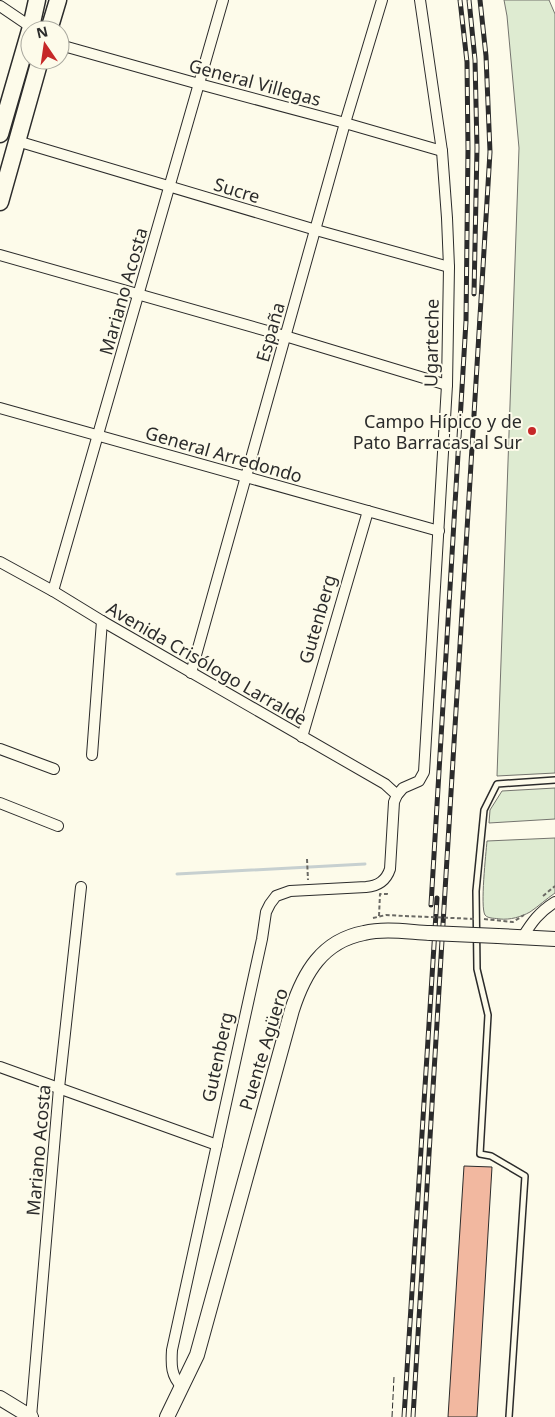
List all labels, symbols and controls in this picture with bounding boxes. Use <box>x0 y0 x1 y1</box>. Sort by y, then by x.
north arrow <box>20 20 70 70</box>
text: N <box>34 21 50 42</box>
street label: General Villegas <box>186 53 324 111</box>
street label: Sucre <box>211 172 263 208</box>
street label: Mariano Acosta <box>93 224 153 358</box>
street label: España <box>250 299 290 365</box>
street label: Ugarteche <box>418 299 444 387</box>
place label: Campo Hípico y de Pato Barracas al Sur <box>353 409 523 454</box>
street label: General Arredondo <box>143 420 305 488</box>
marker: Campo Hípico y de Pato Barracas al Sur <box>526 425 538 437</box>
street label: Gutenberg <box>293 572 341 666</box>
street label: Avenida Crisólogo Larralde <box>102 596 312 730</box>
street label: Puente Agüero <box>233 985 293 1113</box>
street label: Gutenberg <box>196 1010 238 1104</box>
street label: Mariano Acosta <box>20 1083 56 1217</box>

